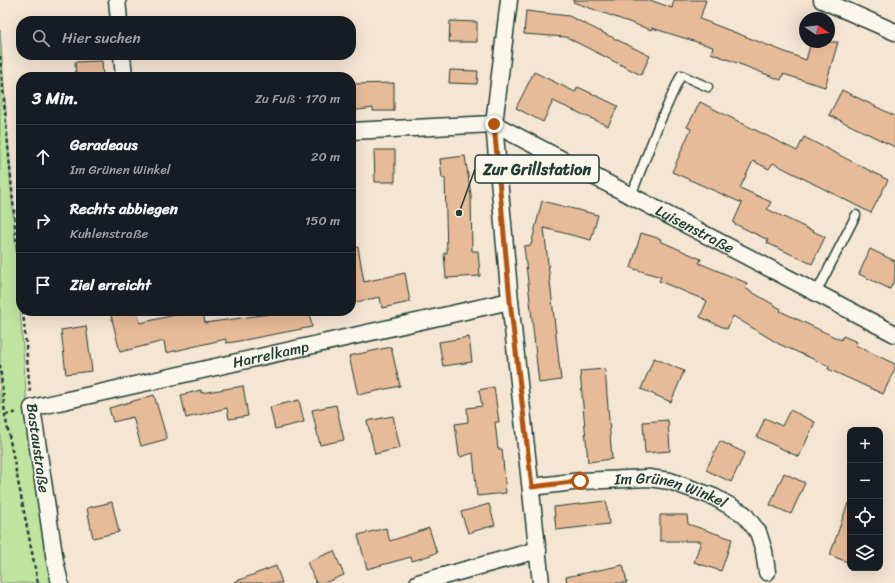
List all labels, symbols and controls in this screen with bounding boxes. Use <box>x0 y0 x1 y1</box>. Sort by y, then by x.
north arrow <box>799 12 835 48</box>
search box <box>16 16 356 60</box>
text: Hier suchen <box>62 25 141 51</box>
icon: search <box>30 27 52 49</box>
text: 3 Min. <box>32 83 79 113</box>
text: Zu Fuß · 170 m <box>255 87 340 110</box>
route end <box>485 115 503 133</box>
text: Geradeaus <box>70 132 138 158</box>
text: 20 m <box>311 145 340 168</box>
icon: ahead <box>32 146 54 168</box>
callout: Zur Grillstation <box>475 155 599 183</box>
text: Zur Grillstation <box>482 155 591 184</box>
text: Im Grünen Winkel <box>70 158 171 181</box>
text: Rechts abbiegen <box>70 196 178 222</box>
street label: Luisenstraße <box>651 198 739 261</box>
text: 150 m <box>305 209 340 232</box>
icon: right <box>32 210 54 232</box>
text: Kuhlenstraße <box>70 222 148 245</box>
text: Ziel erreicht <box>70 272 151 298</box>
icon: arrive <box>32 274 54 296</box>
street label: Harrelkamp <box>230 333 312 376</box>
street label: Bastaustraße <box>19 401 57 495</box>
map controls <box>847 427 883 571</box>
button: + <box>847 427 883 463</box>
button: − <box>847 463 883 499</box>
street label: Im Grünen Winkel <box>613 465 733 515</box>
route start <box>571 472 589 490</box>
button: locate <box>847 499 883 535</box>
button: layers <box>847 535 883 571</box>

